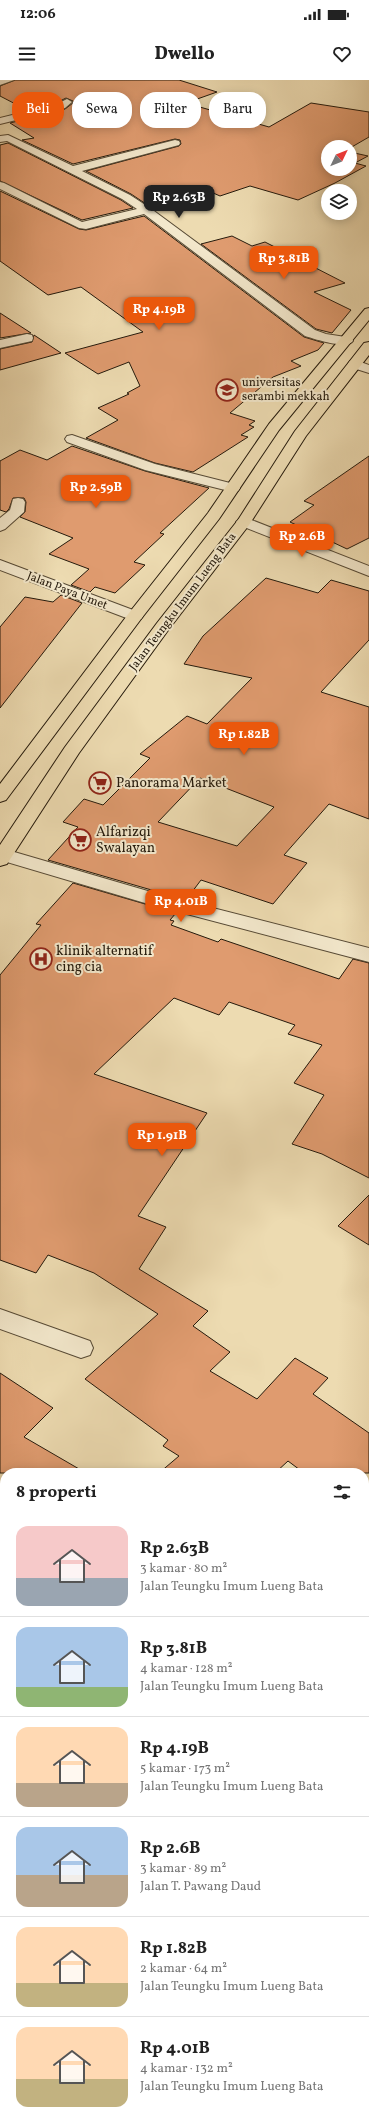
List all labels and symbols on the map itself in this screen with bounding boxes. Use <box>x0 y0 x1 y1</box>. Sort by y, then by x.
north arrow <box>321 140 357 176</box>
pin: Rp 2.63B <box>138 185 220 219</box>
pin: Rp 3.81B <box>243 246 325 280</box>
pin: Rp 4.19B <box>118 297 200 331</box>
place label: universitas serambi mekkah <box>242 375 330 405</box>
school or university icon: universitas serambi mekkah <box>214 377 240 403</box>
pin: Rp 2.59B <box>55 475 137 509</box>
pin: Rp 2.6B <box>265 524 339 558</box>
street label: Jalan Teungku Imum Lueng Bata <box>126 530 240 674</box>
street label: Jalan Paya Umet <box>24 568 110 614</box>
pin: Rp 1.82B <box>203 722 285 756</box>
supermarket icon: Panorama Market <box>87 770 113 796</box>
place label: Panorama Market <box>116 774 227 793</box>
place label: Alfarizqi Swalayan <box>96 823 155 858</box>
supermarket icon: Alfarizqi Swalayan <box>67 827 93 853</box>
pin: Rp 4.01B <box>140 889 222 923</box>
place label: klinik alternatif cing cia <box>56 942 154 977</box>
hospital icon: klinik alternatif cing cia <box>28 946 54 972</box>
pin: Rp 1.91B <box>121 1123 203 1157</box>

